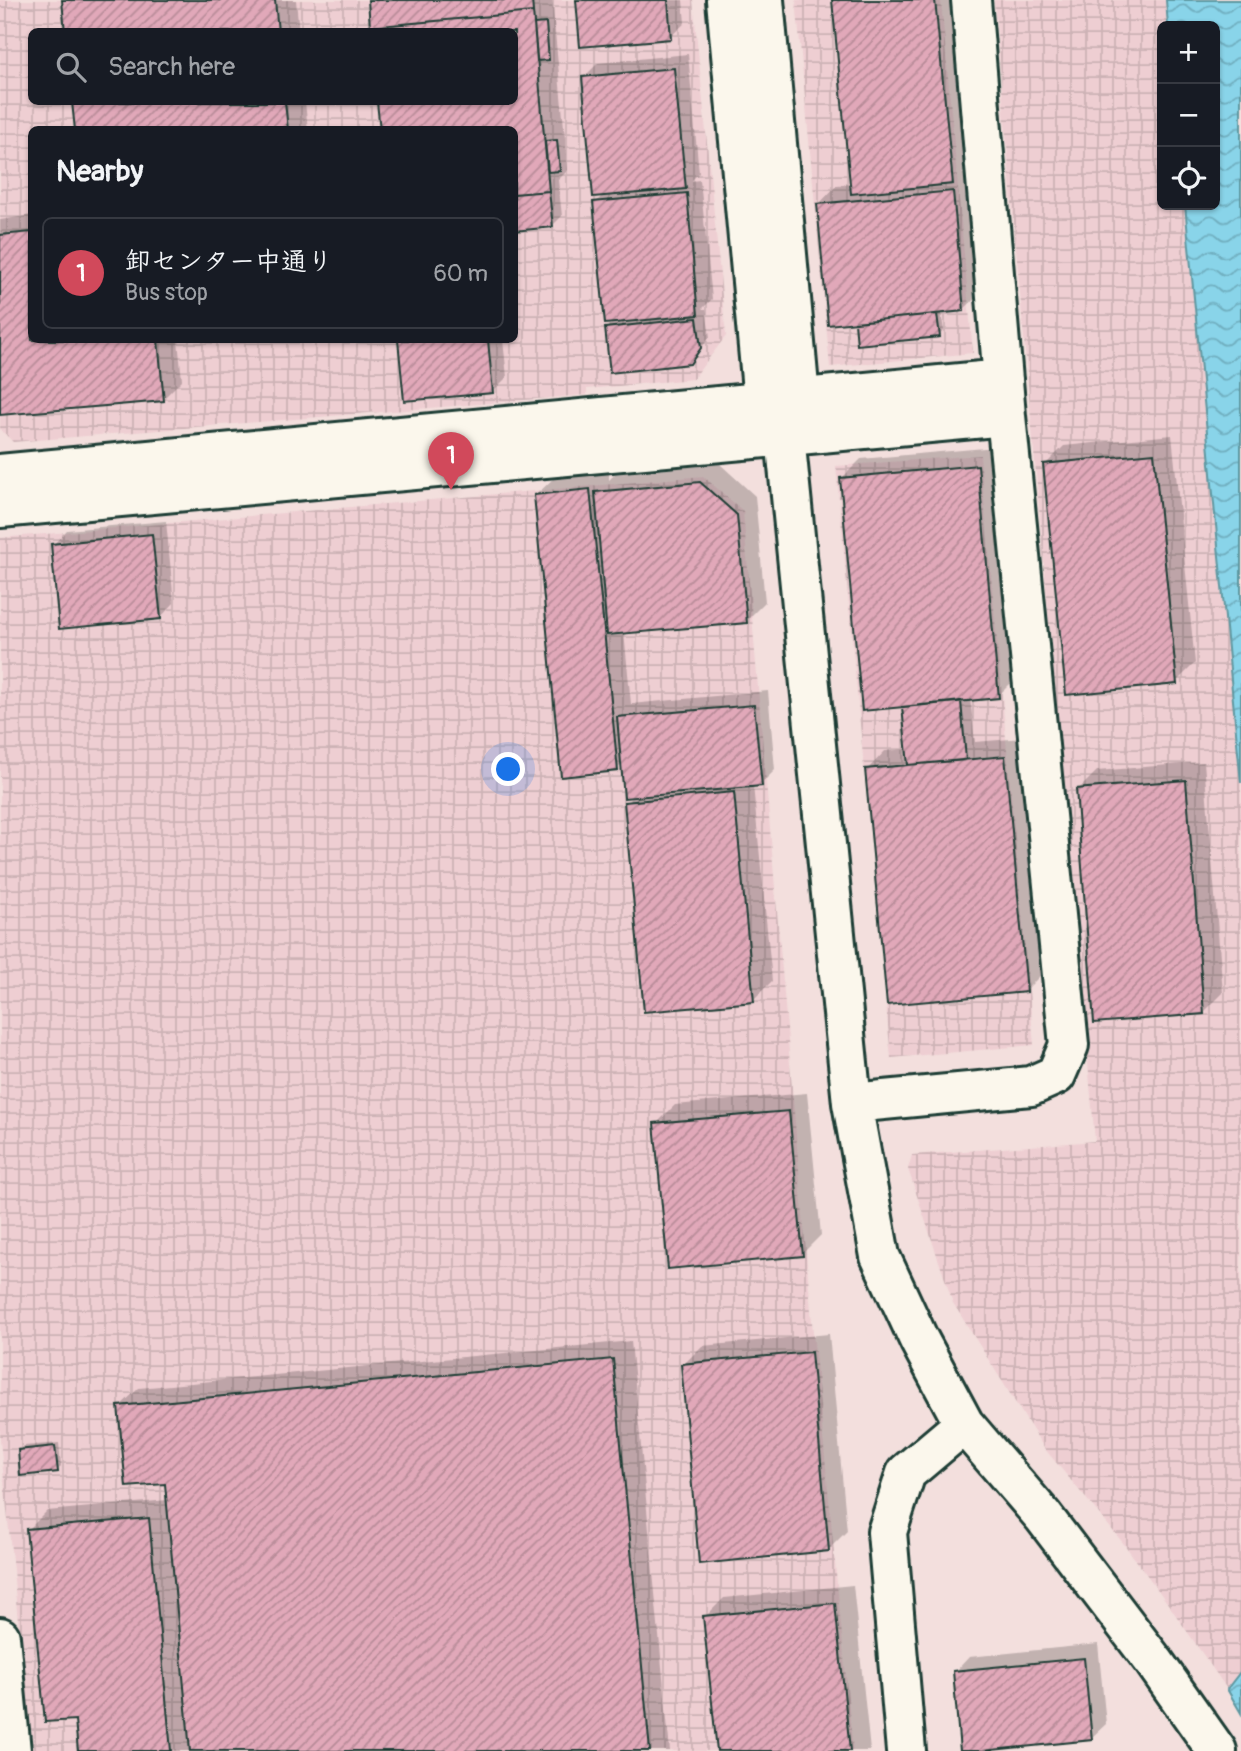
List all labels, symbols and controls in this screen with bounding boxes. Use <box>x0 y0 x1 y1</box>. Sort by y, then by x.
map controls <box>1157 21 1220 210</box>
button: + <box>1157 21 1220 84</box>
search box <box>28 28 518 105</box>
icon: search <box>52 48 90 86</box>
text: Search here <box>108 51 235 83</box>
button: − <box>1157 84 1220 147</box>
button: locate <box>1157 147 1220 210</box>
text: Nearby <box>56 153 143 190</box>
text: 卸センター中通り <box>125 246 333 278</box>
text: 1 <box>77 259 86 288</box>
text: 60 m <box>433 259 488 288</box>
text: Bus stop <box>125 278 208 307</box>
pin: 1 <box>428 432 474 490</box>
your location <box>491 752 525 786</box>

